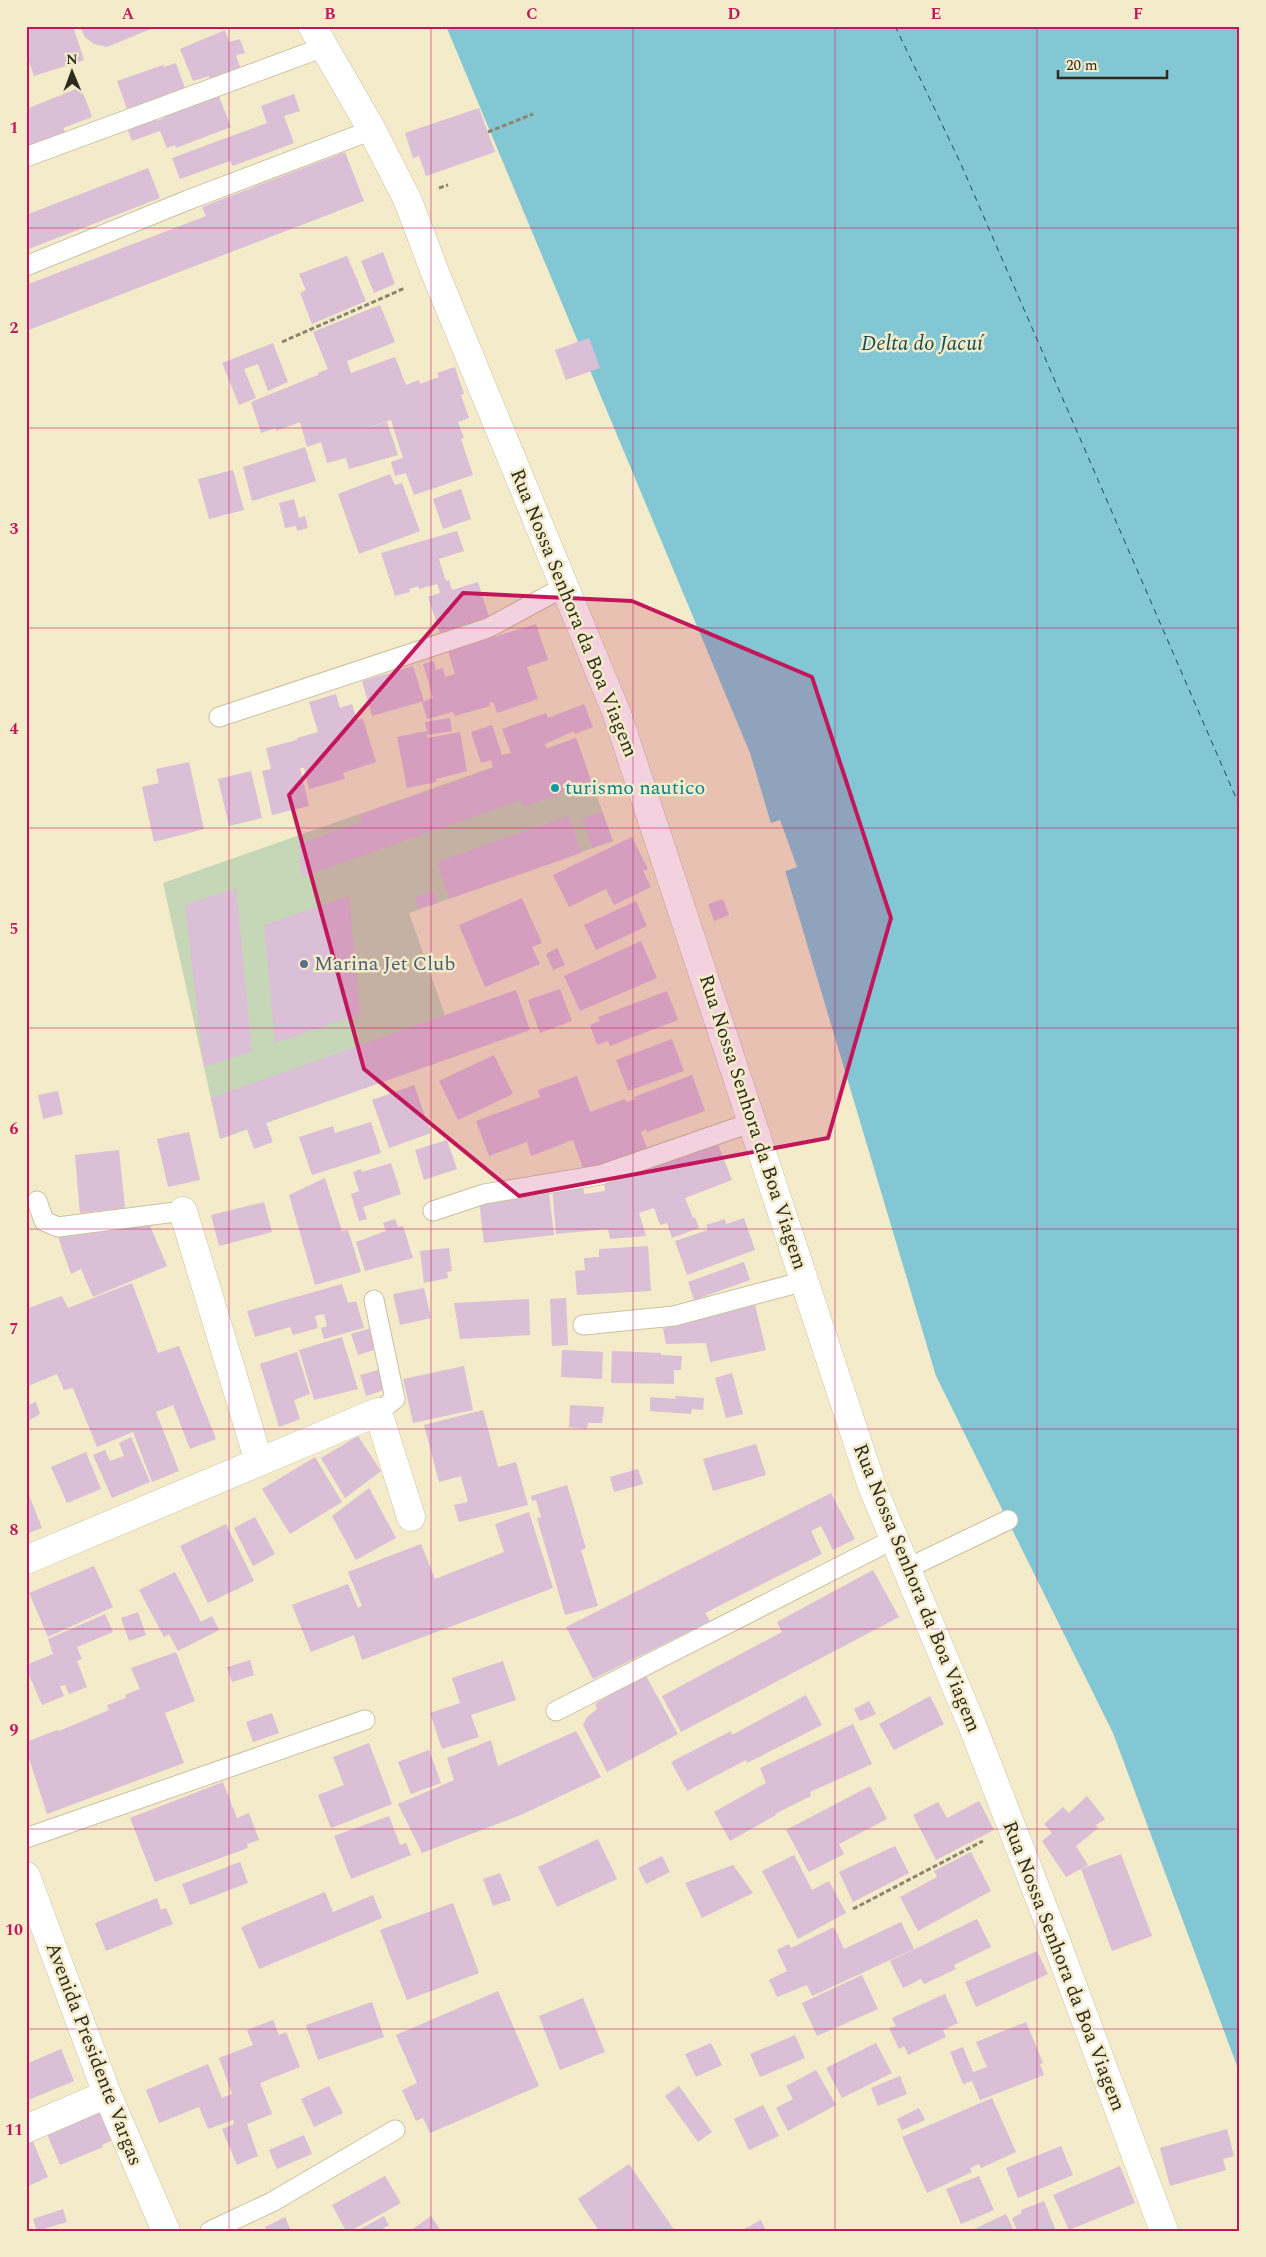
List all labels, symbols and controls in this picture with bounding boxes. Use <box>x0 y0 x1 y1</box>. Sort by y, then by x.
text: A <box>122 2 135 26</box>
text: B <box>324 2 336 26</box>
text: C <box>526 2 538 26</box>
text: D <box>728 2 741 26</box>
text: E <box>931 2 941 26</box>
text: F <box>1133 2 1143 26</box>
north arrow <box>48 48 98 98</box>
scale bar <box>1058 48 1167 80</box>
text: N <box>66 49 78 70</box>
text: 20 m <box>1066 54 1098 77</box>
text: 1 <box>10 116 18 140</box>
text: 2 <box>10 316 19 340</box>
water label: Delta do Jacuí <box>861 328 985 360</box>
street label: Rua Nossa Senhora da Boa Viagem <box>502 464 646 762</box>
text: 3 <box>10 517 19 541</box>
text: 4 <box>10 717 19 741</box>
place label: turismo nautico <box>565 773 705 803</box>
marker: turismo nautico <box>549 782 561 794</box>
text: 5 <box>10 917 18 941</box>
place label: Marina Jet Club <box>314 949 455 979</box>
marker: Marina Jet Club <box>298 958 310 970</box>
street label: Rua Nossa Senhora da Boa Viagem <box>691 970 815 1274</box>
text: 6 <box>10 1117 19 1141</box>
text: 7 <box>10 1317 19 1341</box>
street label: Rua Nossa Senhora da Boa Viagem <box>845 1439 989 1737</box>
text: 8 <box>10 1518 19 1542</box>
text: 9 <box>10 1718 19 1742</box>
street label: Rua Nossa Senhora da Boa Viagem <box>995 1816 1133 2116</box>
text: 10 <box>5 1918 23 1942</box>
street label: Avenida Presidente Vargas <box>37 1938 151 2170</box>
text: 11 <box>5 2118 23 2142</box>

